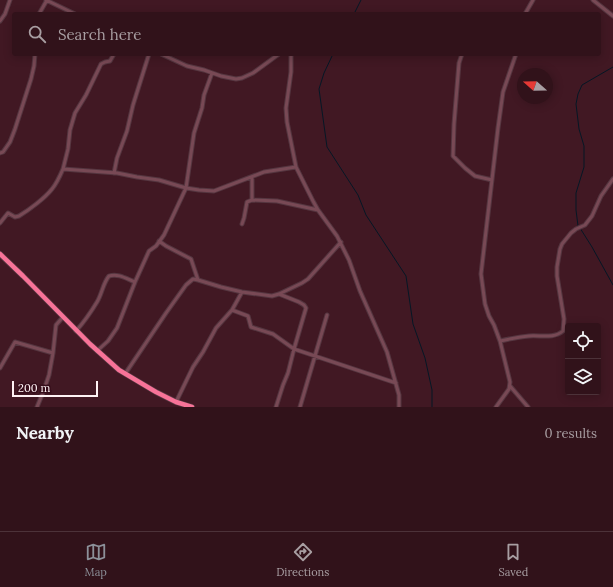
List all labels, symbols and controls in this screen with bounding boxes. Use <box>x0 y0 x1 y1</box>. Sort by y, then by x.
search box <box>12 12 601 56</box>
icon: search <box>26 23 48 45</box>
text: Search here <box>58 25 141 44</box>
north arrow <box>517 68 553 104</box>
map controls <box>565 323 601 395</box>
button: locate <box>565 323 601 359</box>
button: layers <box>565 359 601 395</box>
scale bar <box>12 379 98 398</box>
text: 200 m <box>18 381 50 395</box>
text: Nearby <box>16 422 74 444</box>
text: 0 results <box>545 425 597 442</box>
tab: Map <box>85 541 107 579</box>
tab: Directions <box>276 541 329 579</box>
tab: Saved <box>499 541 528 579</box>

